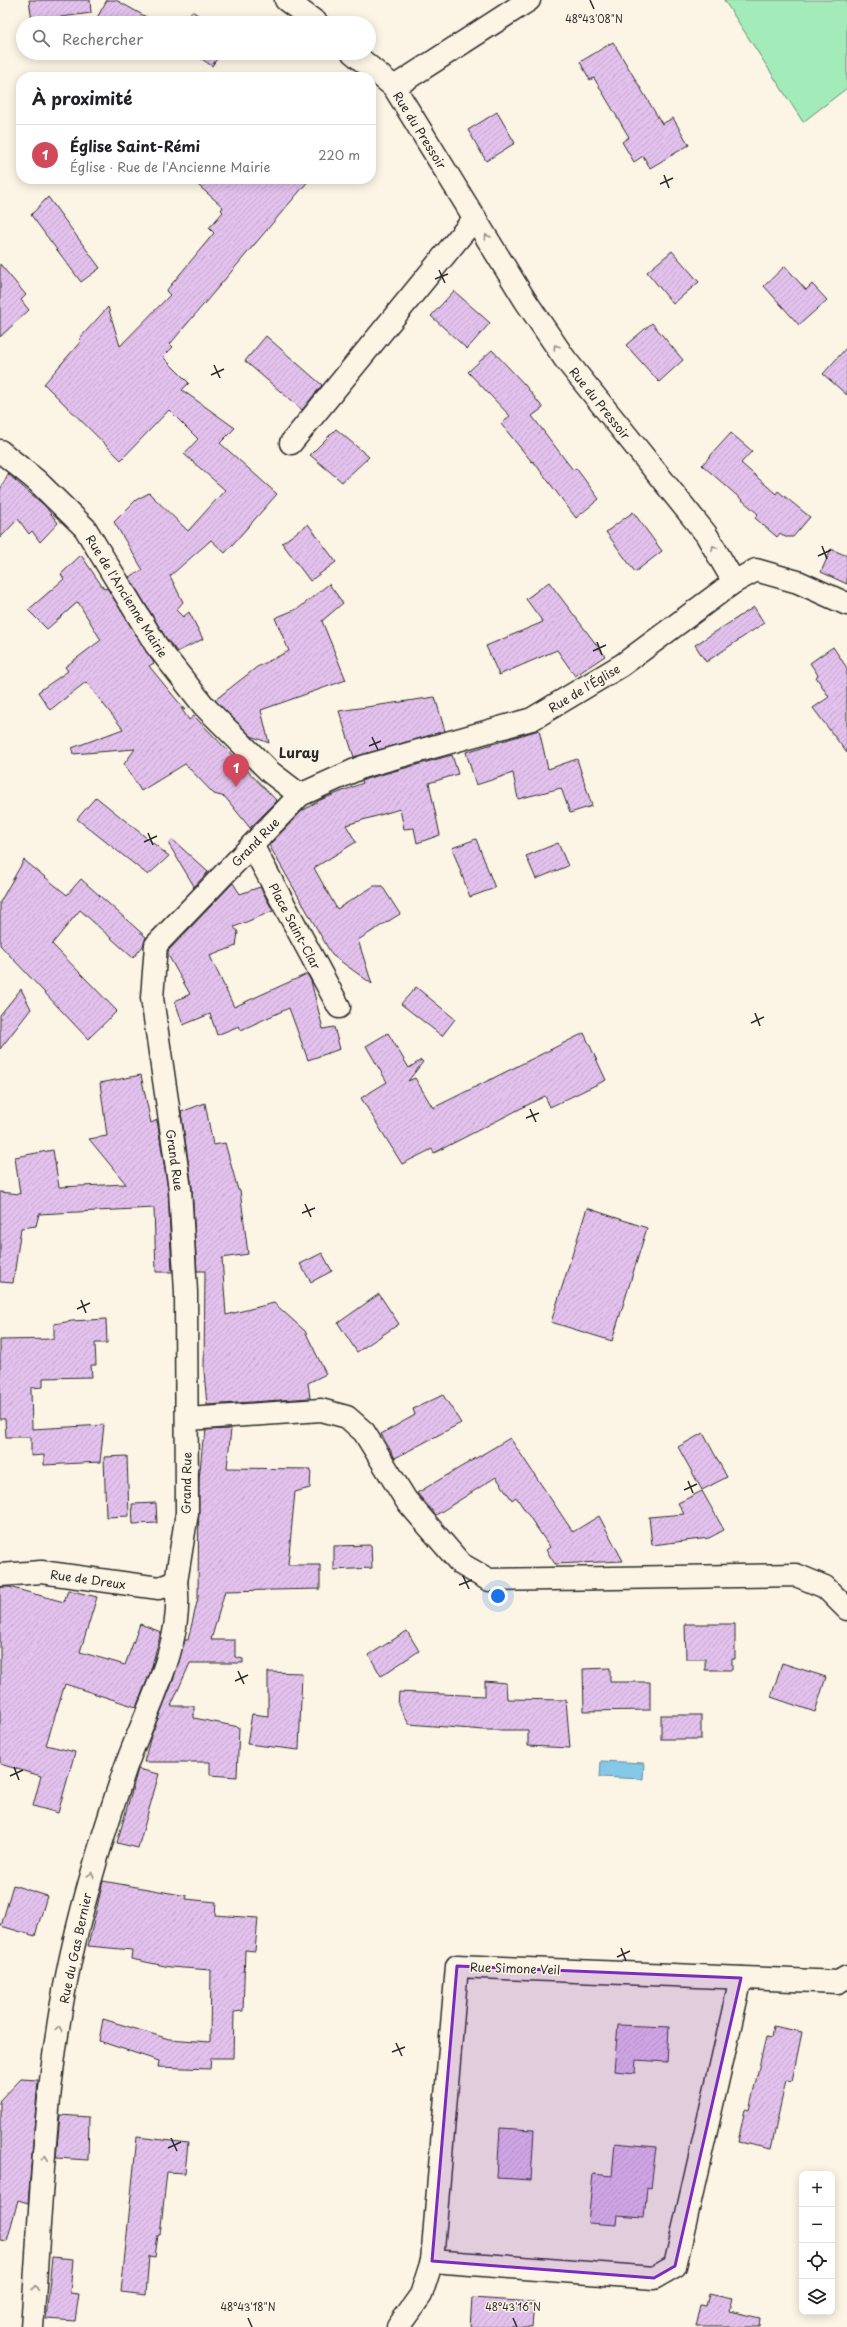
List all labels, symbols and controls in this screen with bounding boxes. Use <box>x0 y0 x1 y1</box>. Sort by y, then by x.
text: 48°43'08"N <box>565 11 623 26</box>
search box <box>16 16 376 60</box>
icon: search <box>30 27 52 49</box>
text: Rechercher <box>62 27 143 50</box>
text: À proximité <box>32 85 132 111</box>
street label: Rue du Pressoir <box>389 88 451 173</box>
text: Église Saint-Rémi <box>70 134 200 157</box>
text: 1 <box>42 145 48 164</box>
text: 220 m <box>318 145 360 164</box>
text: Église · Rue de l'Ancienne Mairie <box>70 157 270 176</box>
one-way arrow <box>484 234 491 241</box>
one-way arrow <box>553 344 561 351</box>
street label: Rue du Pressoir <box>565 363 635 443</box>
street label: Rue de l'Ancienne Mairie <box>82 531 172 661</box>
one-way arrow <box>711 545 718 552</box>
street label: Rue de l'Église <box>545 660 623 716</box>
district label: Luray <box>279 742 319 763</box>
pin: 1 <box>223 754 249 787</box>
street label: Grand Rue <box>227 813 283 871</box>
street label: Place Saint-Clar <box>265 880 326 973</box>
street label: Grand Rue <box>162 1128 188 1193</box>
street label: Grand Rue <box>176 1451 196 1514</box>
street label: Rue de Dreux <box>49 1565 127 1593</box>
your location <box>488 1586 508 1606</box>
one-way arrow <box>87 1872 95 1878</box>
street label: Rue du Gas Bernier <box>54 1890 96 2005</box>
street label: Rue Simone Veil <box>470 1957 560 1979</box>
one-way arrow <box>54 2026 63 2032</box>
one-way arrow <box>40 2155 49 2162</box>
map controls <box>799 2171 835 2315</box>
button: + <box>799 2171 835 2207</box>
button: − <box>799 2207 835 2243</box>
button: locate <box>799 2243 835 2279</box>
button: layers <box>799 2279 835 2315</box>
one-way arrow <box>31 2285 40 2291</box>
text: 48°43'18"N <box>221 2299 276 2314</box>
text: 48°43'16"N <box>485 2299 541 2314</box>

